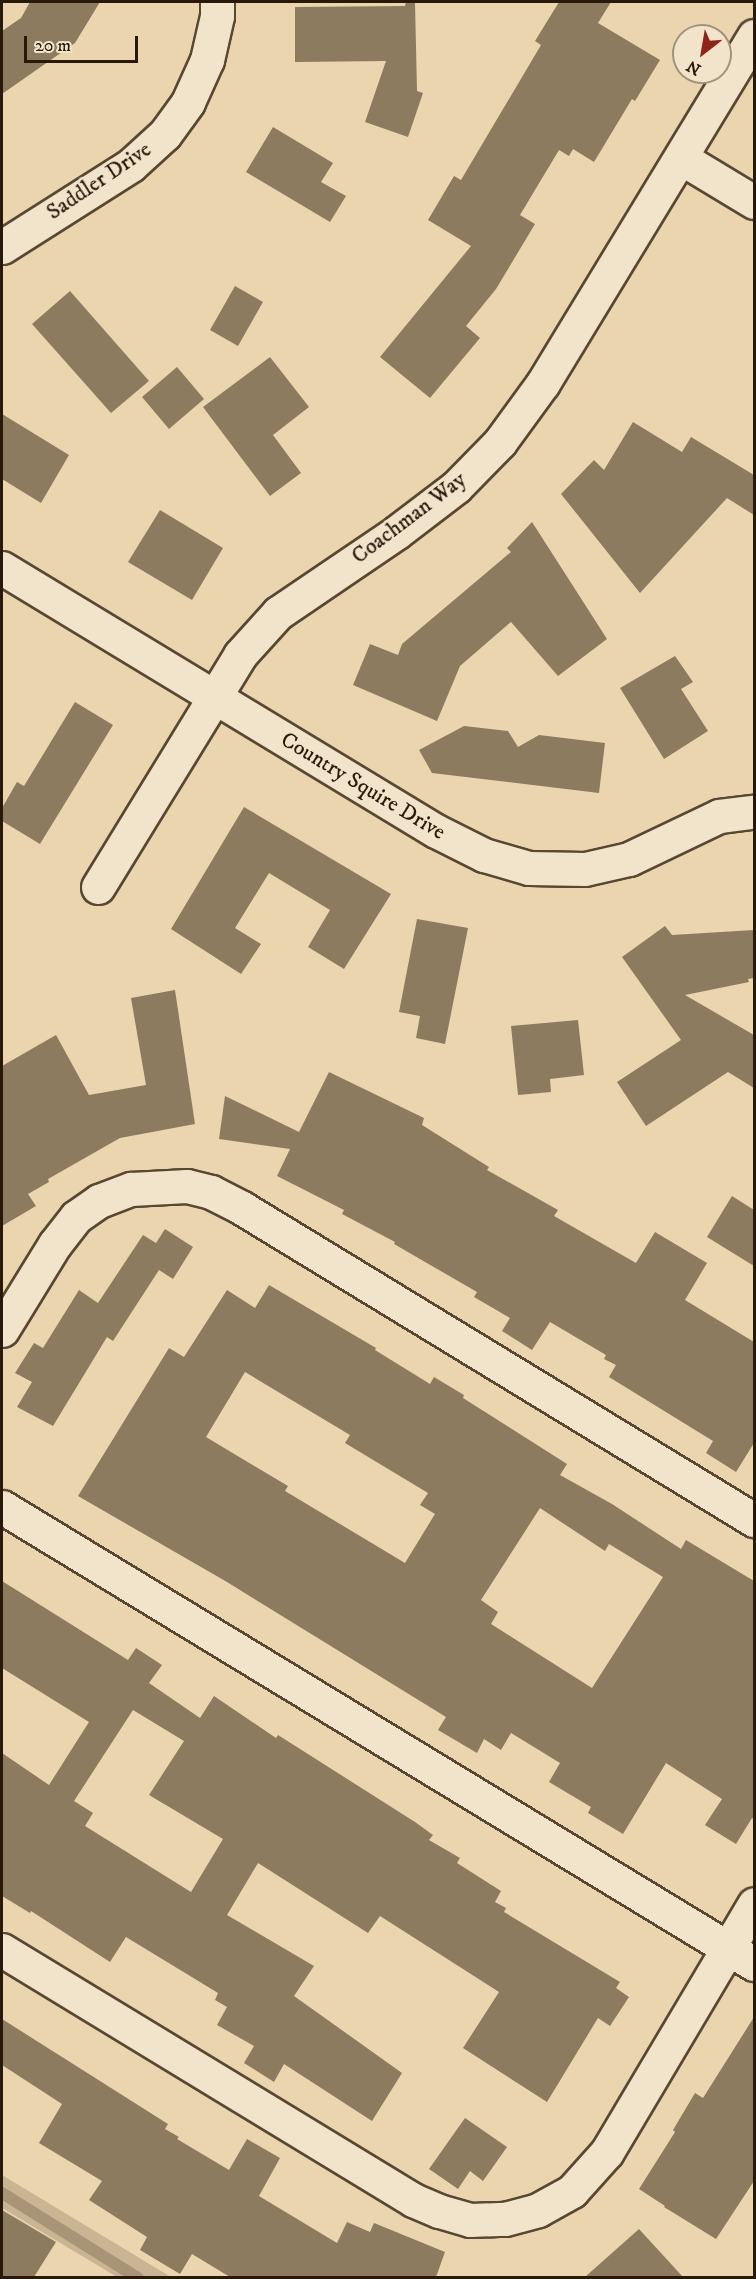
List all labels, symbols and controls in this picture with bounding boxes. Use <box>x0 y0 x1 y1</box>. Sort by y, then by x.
scale bar <box>27 24 141 62</box>
north arrow <box>672 24 732 84</box>
text: 20 m <box>35 35 71 57</box>
text: N <box>683 56 705 80</box>
street label: Saddler Drive <box>42 136 156 226</box>
street label: Coachman Way <box>347 466 471 570</box>
street label: Country Squire Drive <box>276 726 450 846</box>

